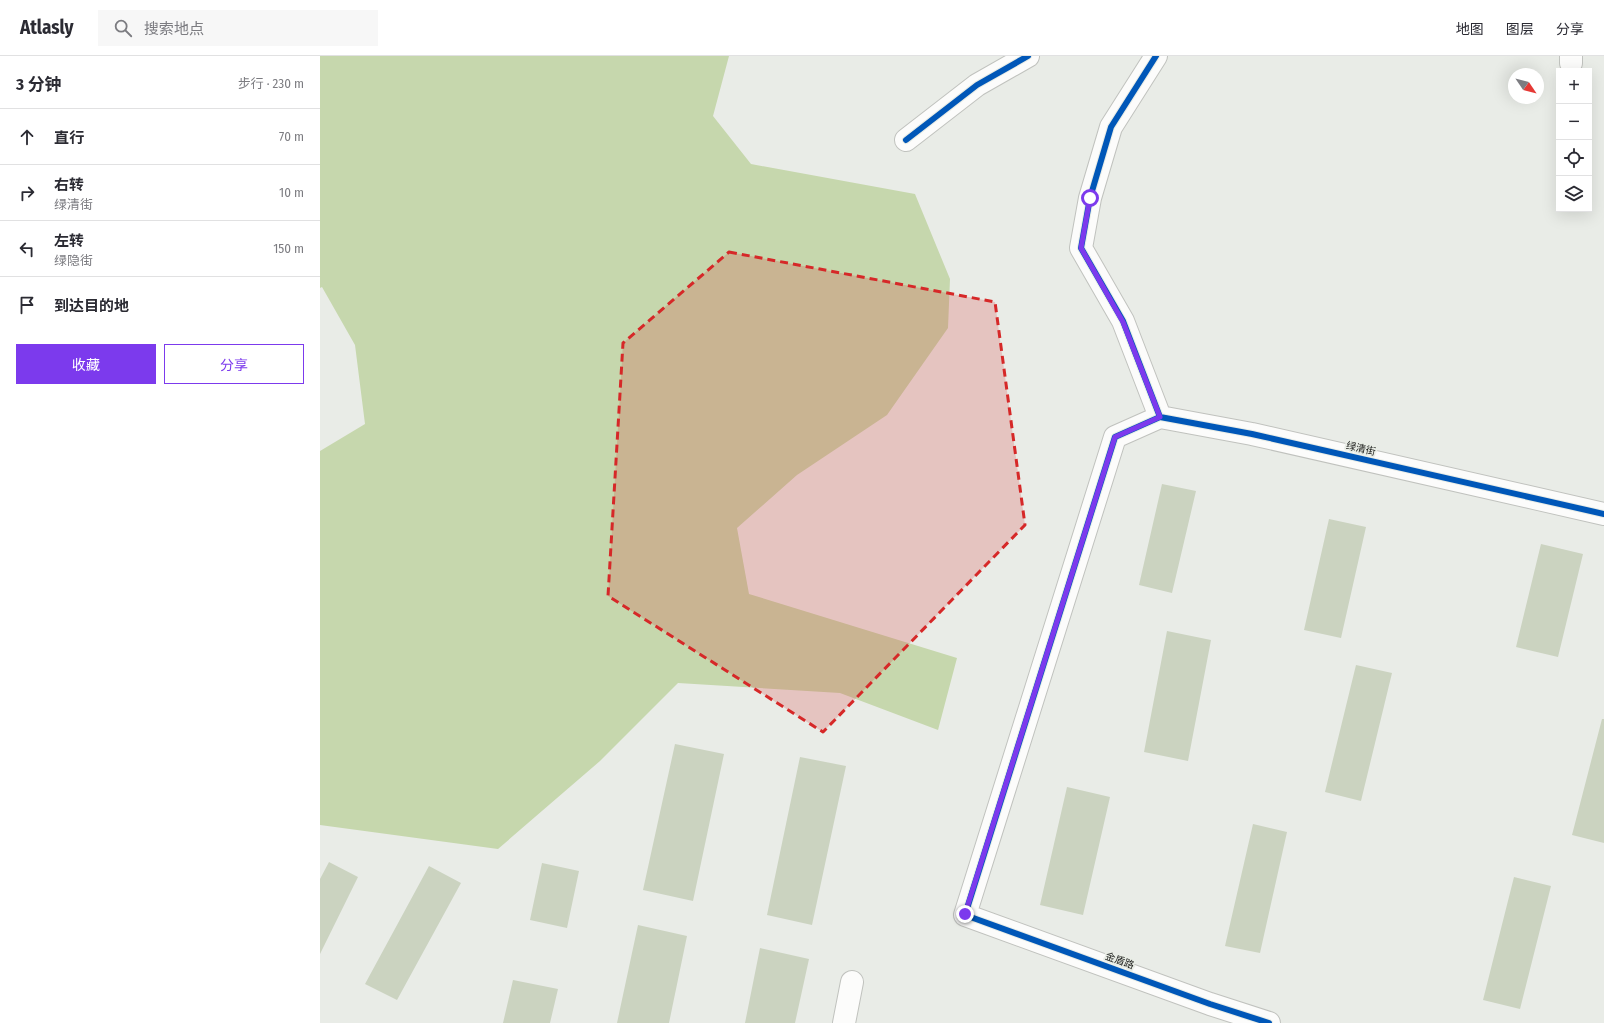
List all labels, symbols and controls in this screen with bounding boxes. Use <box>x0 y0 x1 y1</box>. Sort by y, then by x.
search box <box>98 10 378 46</box>
text: Atlasly <box>20 16 74 39</box>
icon: search <box>112 17 134 39</box>
text: 搜索地点 <box>144 20 204 38</box>
text: 地图 <box>1456 21 1484 38</box>
text: 图层 <box>1506 21 1534 38</box>
text: 分享 <box>1556 21 1584 38</box>
north arrow <box>1508 68 1544 104</box>
map controls <box>1556 68 1592 212</box>
button: + <box>1556 68 1592 104</box>
text: 3 分钟 <box>16 74 62 95</box>
text: 步行 · 230 m <box>238 76 304 91</box>
button: − <box>1556 104 1592 140</box>
icon: ahead <box>16 126 38 148</box>
text: 直行 <box>54 129 84 147</box>
text: 70 m <box>279 129 304 144</box>
button: locate <box>1556 140 1592 176</box>
text: 右转 <box>54 176 84 194</box>
button: layers <box>1556 176 1592 212</box>
icon: right <box>16 182 38 204</box>
text: 10 m <box>279 185 304 200</box>
route start <box>1081 189 1099 207</box>
text: 绿清街 <box>54 197 93 212</box>
text: 左转 <box>54 232 84 250</box>
icon: left <box>16 238 38 260</box>
text: 150 m <box>273 241 304 256</box>
text: 绿隐街 <box>54 253 93 268</box>
icon: arrive <box>16 294 38 316</box>
text: 到达目的地 <box>54 297 129 315</box>
button: 收藏 <box>16 344 156 384</box>
button: 分享 <box>164 344 304 384</box>
street label: 绿清街 <box>1345 440 1377 458</box>
route end <box>956 905 974 923</box>
street label: 金盾路 <box>1104 950 1136 972</box>

